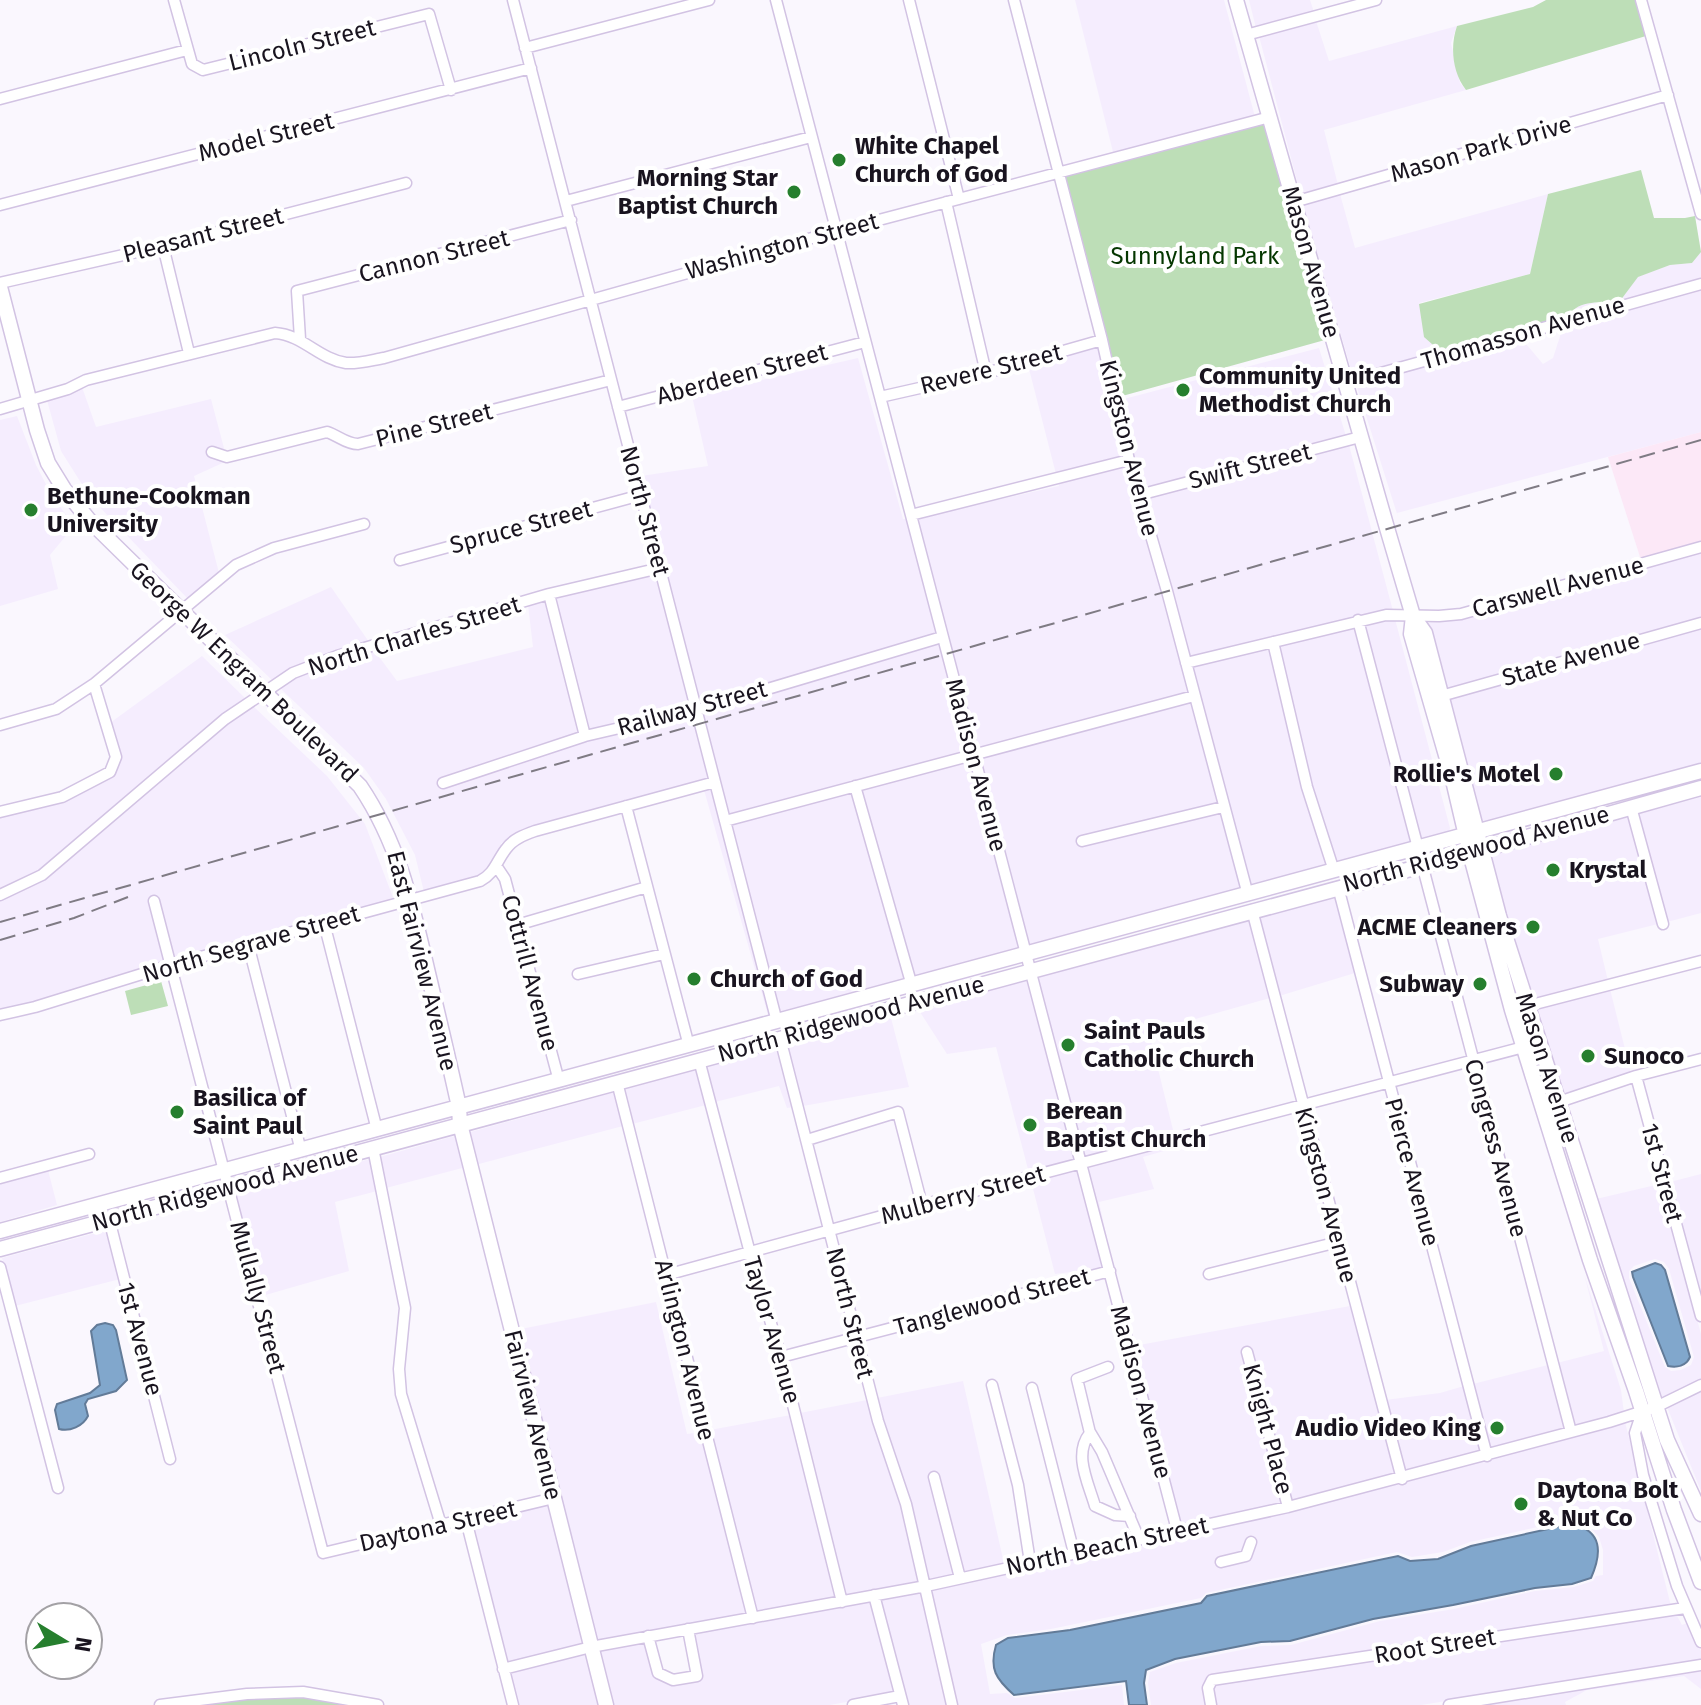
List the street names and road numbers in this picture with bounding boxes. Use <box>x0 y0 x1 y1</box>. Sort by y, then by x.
street label: Lincoln Street <box>226 13 379 77</box>
street label: Model Street <box>195 107 337 167</box>
street label: Mason Park Drive <box>1387 110 1575 188</box>
street label: Mason Avenue <box>1276 183 1346 341</box>
street label: Pleasant Street <box>120 201 287 268</box>
street label: Washington Street <box>683 207 882 285</box>
street label: Cannon Street <box>356 224 512 288</box>
street label: Thomasson Avenue <box>1418 291 1628 375</box>
street label: Aberdeen Street <box>654 338 831 410</box>
street label: Revere Street <box>917 338 1065 400</box>
street label: Kingston Avenue <box>1094 357 1164 539</box>
street label: Pine Street <box>373 397 496 453</box>
street label: Swift Street <box>1186 437 1314 495</box>
street label: North Street <box>614 443 676 580</box>
street label: Spruce Street <box>447 494 596 559</box>
street label: Carswell Avenue <box>1469 551 1647 623</box>
street label: George W Engram Boulevard <box>124 556 364 788</box>
street label: North Charles Street <box>304 590 524 682</box>
street label: State Avenue <box>1499 626 1643 692</box>
street label: Railway Street <box>614 674 770 741</box>
street label: Madison Avenue <box>939 675 1013 855</box>
street label: North Ridgewood Avenue <box>1339 800 1613 898</box>
street label: East Fairview Avenue <box>381 848 463 1074</box>
street label: Cottrill Avenue <box>496 892 564 1054</box>
street label: North Segrave Street <box>139 899 363 988</box>
street label: North Ridgewood Avenue <box>714 970 988 1068</box>
street label: Mason Avenue <box>1509 989 1585 1147</box>
street label: Congress Avenue <box>1459 1056 1533 1240</box>
street label: Pierce Avenue <box>1379 1095 1445 1249</box>
street label: Kingston Avenue <box>1289 1104 1363 1286</box>
street label: 1st Street <box>1635 1120 1689 1226</box>
street label: North Ridgewood Avenue <box>88 1139 362 1237</box>
street label: Mulberry Street <box>878 1160 1048 1230</box>
street label: Mullally Street <box>224 1218 292 1377</box>
street label: North Street <box>820 1245 880 1382</box>
street label: Taylor Avenue <box>738 1253 806 1407</box>
street label: Arlington Avenue <box>649 1256 721 1444</box>
street label: Tanglewood Street <box>891 1262 1093 1342</box>
street label: 1st Avenue <box>111 1279 169 1399</box>
street label: Madison Avenue <box>1104 1302 1178 1482</box>
street label: Fairview Avenue <box>498 1327 568 1503</box>
street label: Knight Place <box>1237 1361 1299 1497</box>
street label: Daytona Street <box>357 1494 520 1558</box>
street label: North Beach Street <box>1003 1511 1211 1581</box>
street label: Root Street <box>1372 1623 1498 1669</box>

